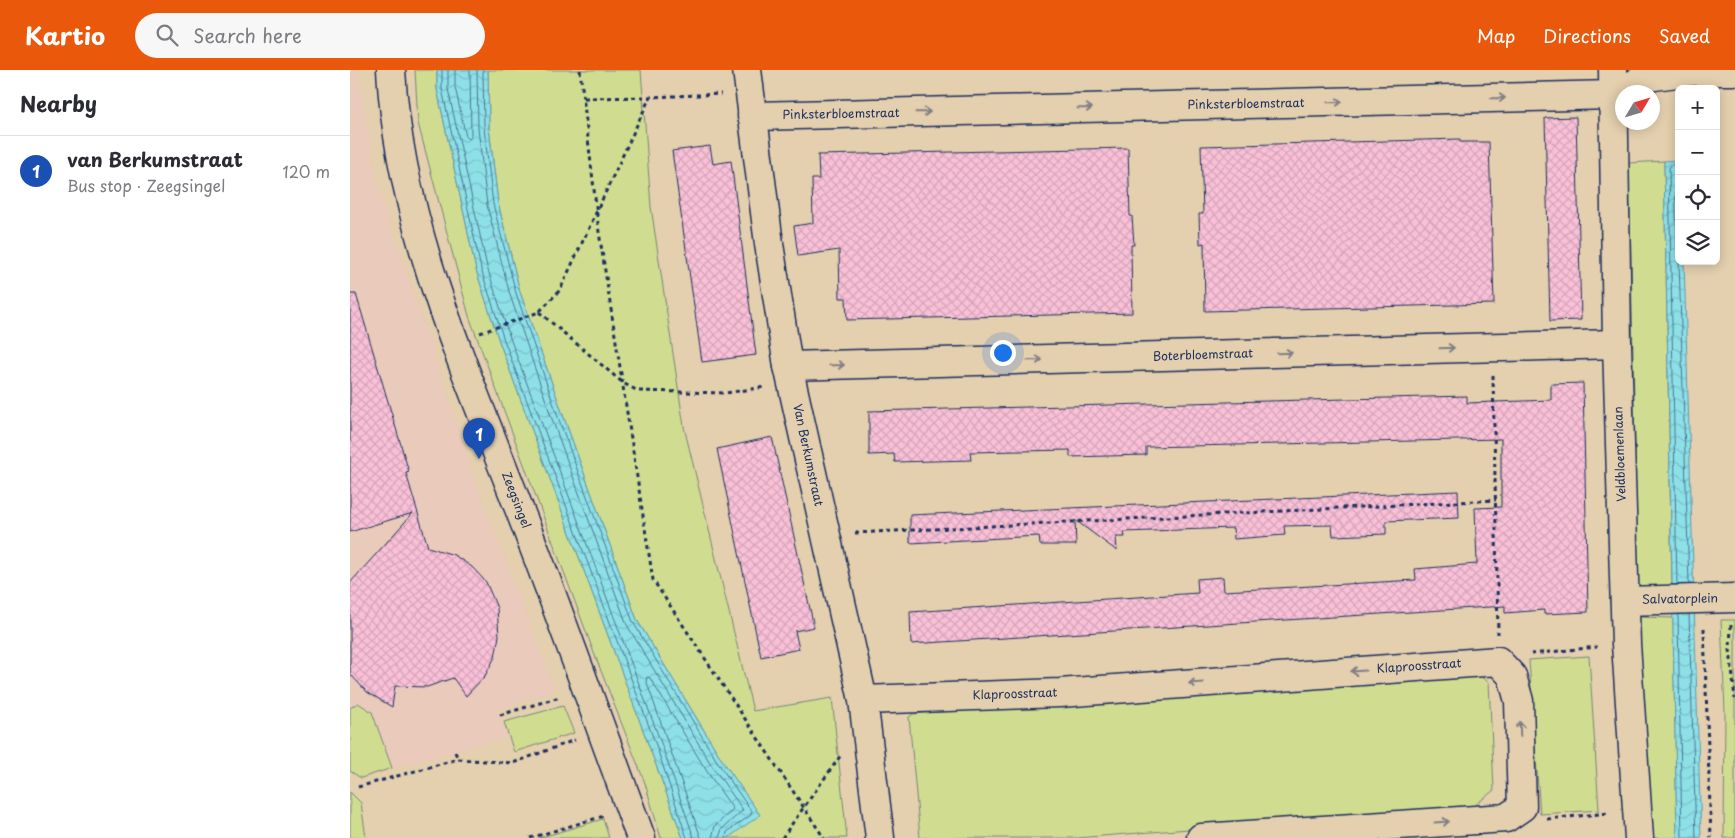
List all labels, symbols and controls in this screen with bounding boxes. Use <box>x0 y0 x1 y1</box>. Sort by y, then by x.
search box <box>135 13 485 58</box>
text: Kartio <box>25 17 105 53</box>
icon: search <box>153 21 181 49</box>
text: Search here <box>193 21 302 49</box>
text: Map <box>1477 22 1515 49</box>
text: Directions <box>1543 22 1631 49</box>
text: Saved <box>1659 22 1710 49</box>
north arrow <box>1615 85 1660 130</box>
map controls <box>1675 85 1720 265</box>
button: + <box>1675 85 1720 130</box>
text: Nearby <box>20 87 97 119</box>
street label: Pinksterbloemstraat <box>1187 93 1305 113</box>
one-way arrow <box>1489 93 1505 102</box>
one-way arrow <box>1327 97 1343 106</box>
street label: Pinksterbloemstraat <box>782 103 900 123</box>
one-way arrow <box>1077 103 1093 113</box>
one-way arrow <box>914 107 931 117</box>
button: − <box>1675 130 1720 175</box>
text: van Berkumstraat <box>67 145 243 173</box>
text: 1 <box>32 159 40 183</box>
text: 120 m <box>283 159 330 183</box>
text: Bus stop · Zeegsingel <box>67 173 225 197</box>
button: locate <box>1675 175 1720 220</box>
button: layers <box>1675 220 1720 265</box>
your location <box>990 340 1016 366</box>
street label: Boterbloemstraat <box>1153 343 1254 365</box>
one-way arrow <box>1439 344 1455 353</box>
one-way arrow <box>1276 348 1292 358</box>
one-way arrow <box>1026 355 1042 364</box>
one-way arrow <box>829 360 845 369</box>
street label: Van Berkumstraat <box>789 402 829 508</box>
street label: Veldbloemenlaan <box>1608 406 1630 502</box>
pin: 1 <box>463 418 495 459</box>
street label: Zeegsingel <box>498 469 536 531</box>
street label: Salvatorplein <box>1642 588 1718 608</box>
street label: Klaproosstraat <box>1376 653 1462 677</box>
one-way arrow <box>1350 666 1366 676</box>
one-way arrow <box>1188 678 1204 687</box>
street label: Klaproosstraat <box>972 683 1058 703</box>
one-way arrow <box>1515 721 1524 737</box>
one-way arrow <box>1434 818 1450 827</box>

